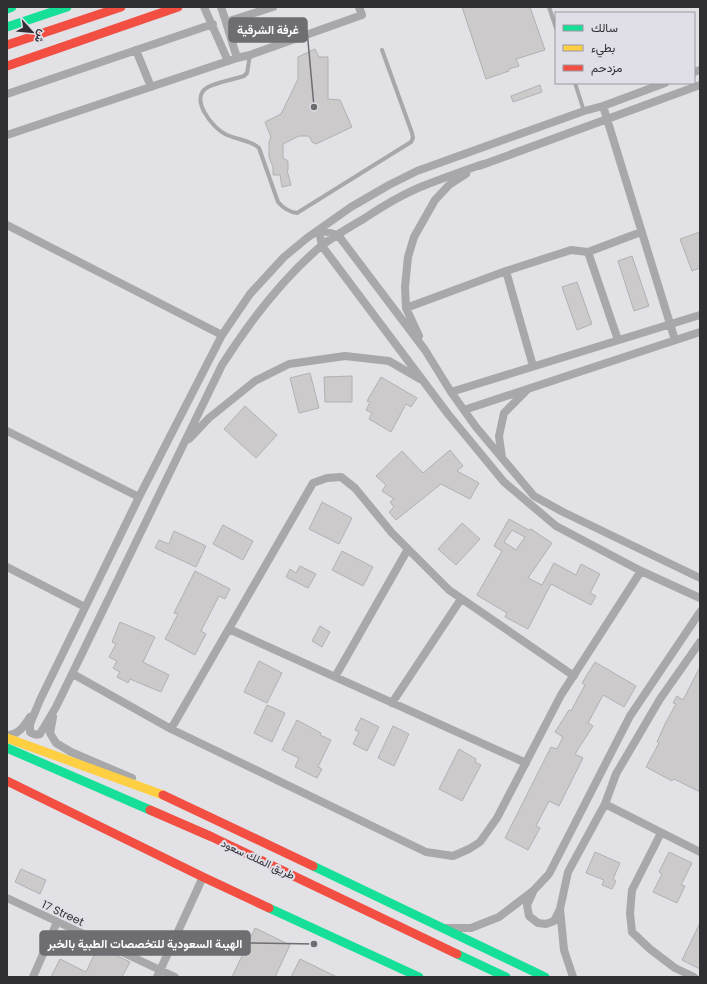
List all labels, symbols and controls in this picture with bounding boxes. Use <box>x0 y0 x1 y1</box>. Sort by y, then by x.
north arrow <box>12 12 52 52</box>
legend <box>555 12 695 84</box>
callout: غرفة الشرقية <box>229 18 307 42</box>
text: سالك <box>591 19 618 36</box>
text: غرفة الشرقية <box>237 21 299 38</box>
text: ش <box>31 27 51 46</box>
text: بطيء <box>591 39 615 58</box>
text: مزدحم <box>591 59 622 76</box>
street label: طريق الملك سعود <box>218 835 298 883</box>
street label: 17 Street <box>39 896 87 930</box>
callout: الهيىة السعودية للتخصصات الطبية بالخبر <box>40 931 250 955</box>
text: الهيىة السعودية للتخصصات الطبية بالخبر <box>47 935 242 952</box>

